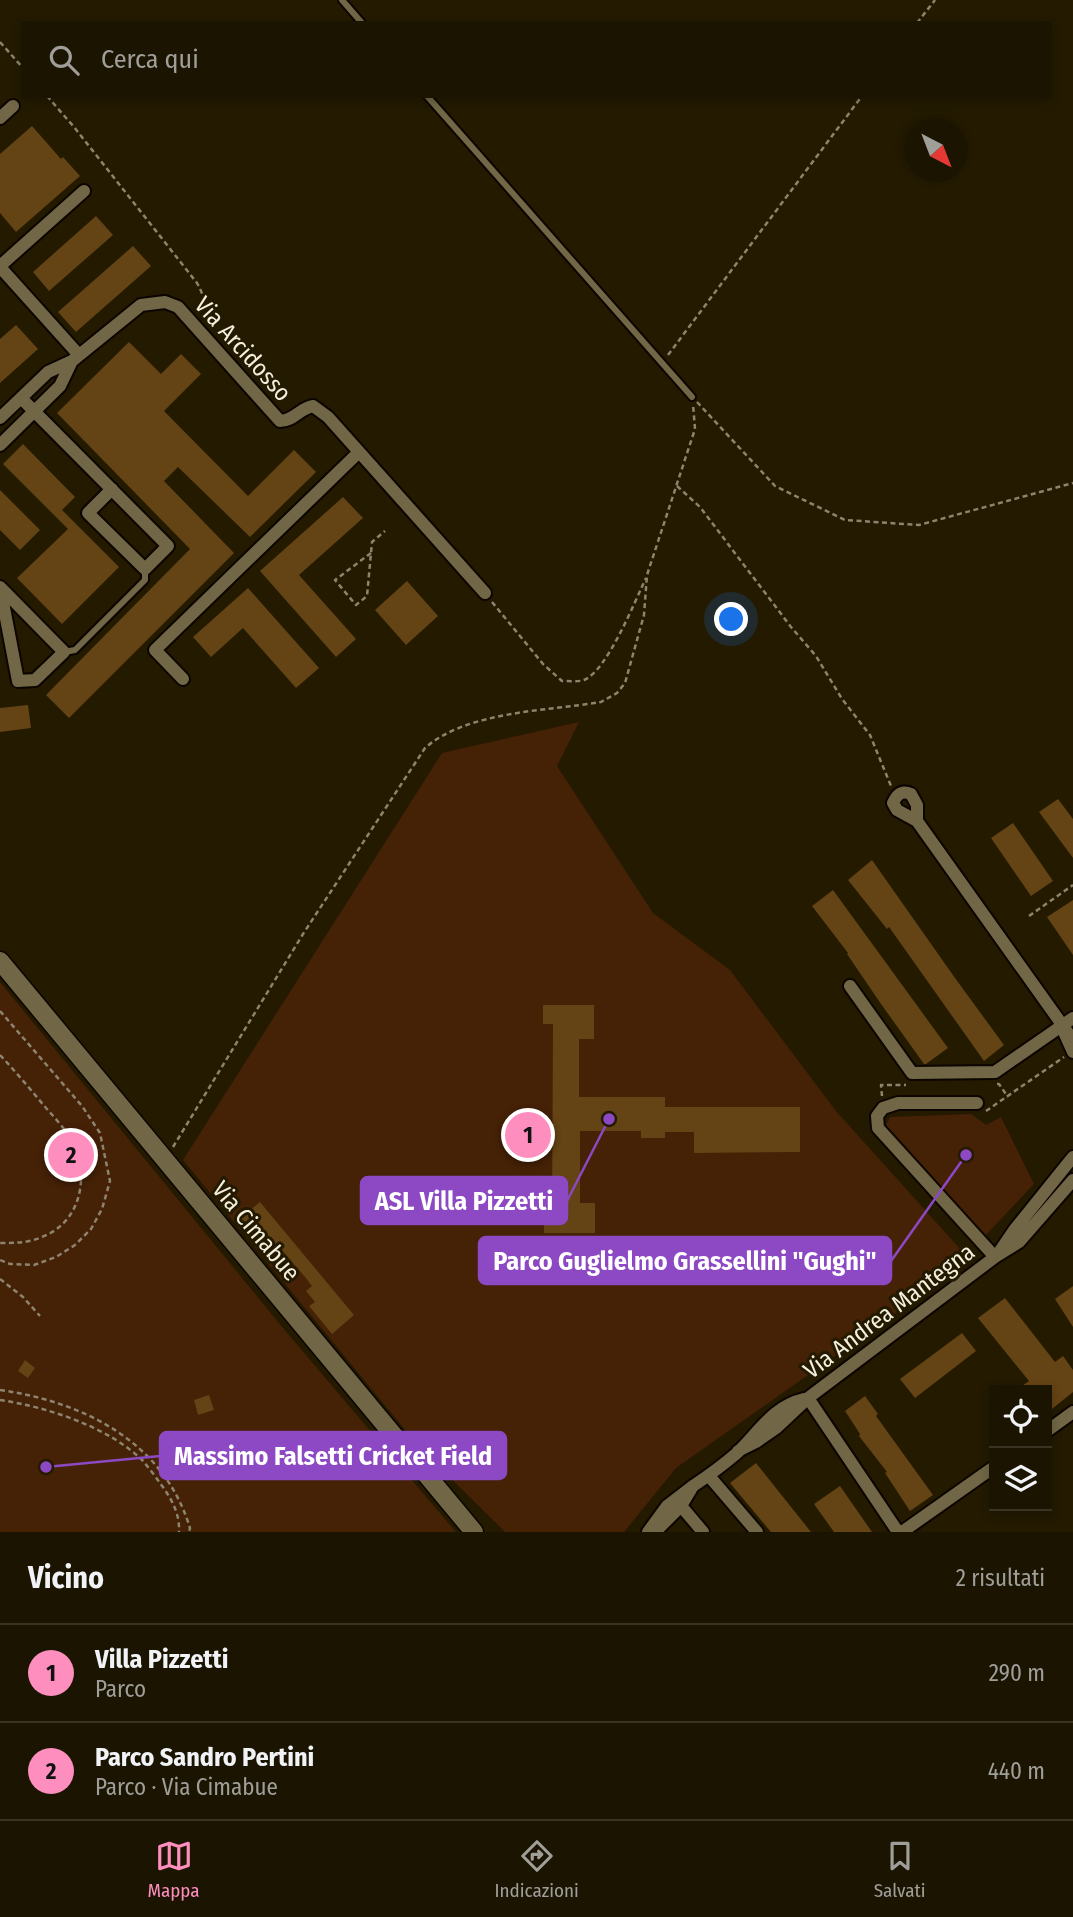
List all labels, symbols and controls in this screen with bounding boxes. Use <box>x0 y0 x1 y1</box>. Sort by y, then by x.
search box <box>21 21 1052 98</box>
icon: search <box>45 41 83 79</box>
text: Cerca qui <box>101 44 199 75</box>
north arrow <box>905 119 968 182</box>
street label: Via Arcidosso <box>189 291 297 407</box>
your location <box>714 602 748 636</box>
pin: 1 <box>505 1109 551 1161</box>
pin: 2 <box>48 1129 94 1181</box>
street label: Via Cimabue <box>206 1176 306 1286</box>
callout: ASL Villa Pizzetti <box>361 1177 567 1224</box>
text: ASL Villa Pizzetti <box>374 1186 553 1217</box>
callout: Parco Guglielmo Grassellini "Gughi" <box>479 1237 891 1284</box>
street label: Via Andrea Mantegna <box>798 1238 980 1384</box>
text: Parco Guglielmo Grassellini "Gughi" <box>493 1246 877 1277</box>
map controls <box>989 1385 1052 1511</box>
button: locate <box>989 1385 1052 1448</box>
callout: Massimo Falsetti Cricket Field <box>160 1432 506 1479</box>
text: Massimo Falsetti Cricket Field <box>174 1441 492 1472</box>
button: layers <box>989 1448 1052 1511</box>
text: Vicino <box>28 1560 104 1596</box>
text: 2 risultati <box>956 1564 1045 1592</box>
text: Villa Pizzetti <box>95 1644 228 1675</box>
text: 1 <box>46 1659 56 1687</box>
text: 290 m <box>989 1659 1045 1687</box>
text: Parco <box>95 1675 146 1703</box>
text: Parco Sandro Pertini <box>95 1742 314 1773</box>
text: 2 <box>46 1757 56 1785</box>
text: 440 m <box>988 1757 1045 1785</box>
text: Parco · Via Cimabue <box>95 1773 278 1801</box>
tab: Mappa <box>147 1837 200 1902</box>
tab: Indicazioni <box>495 1837 579 1902</box>
tab: Salvati <box>874 1837 926 1902</box>

